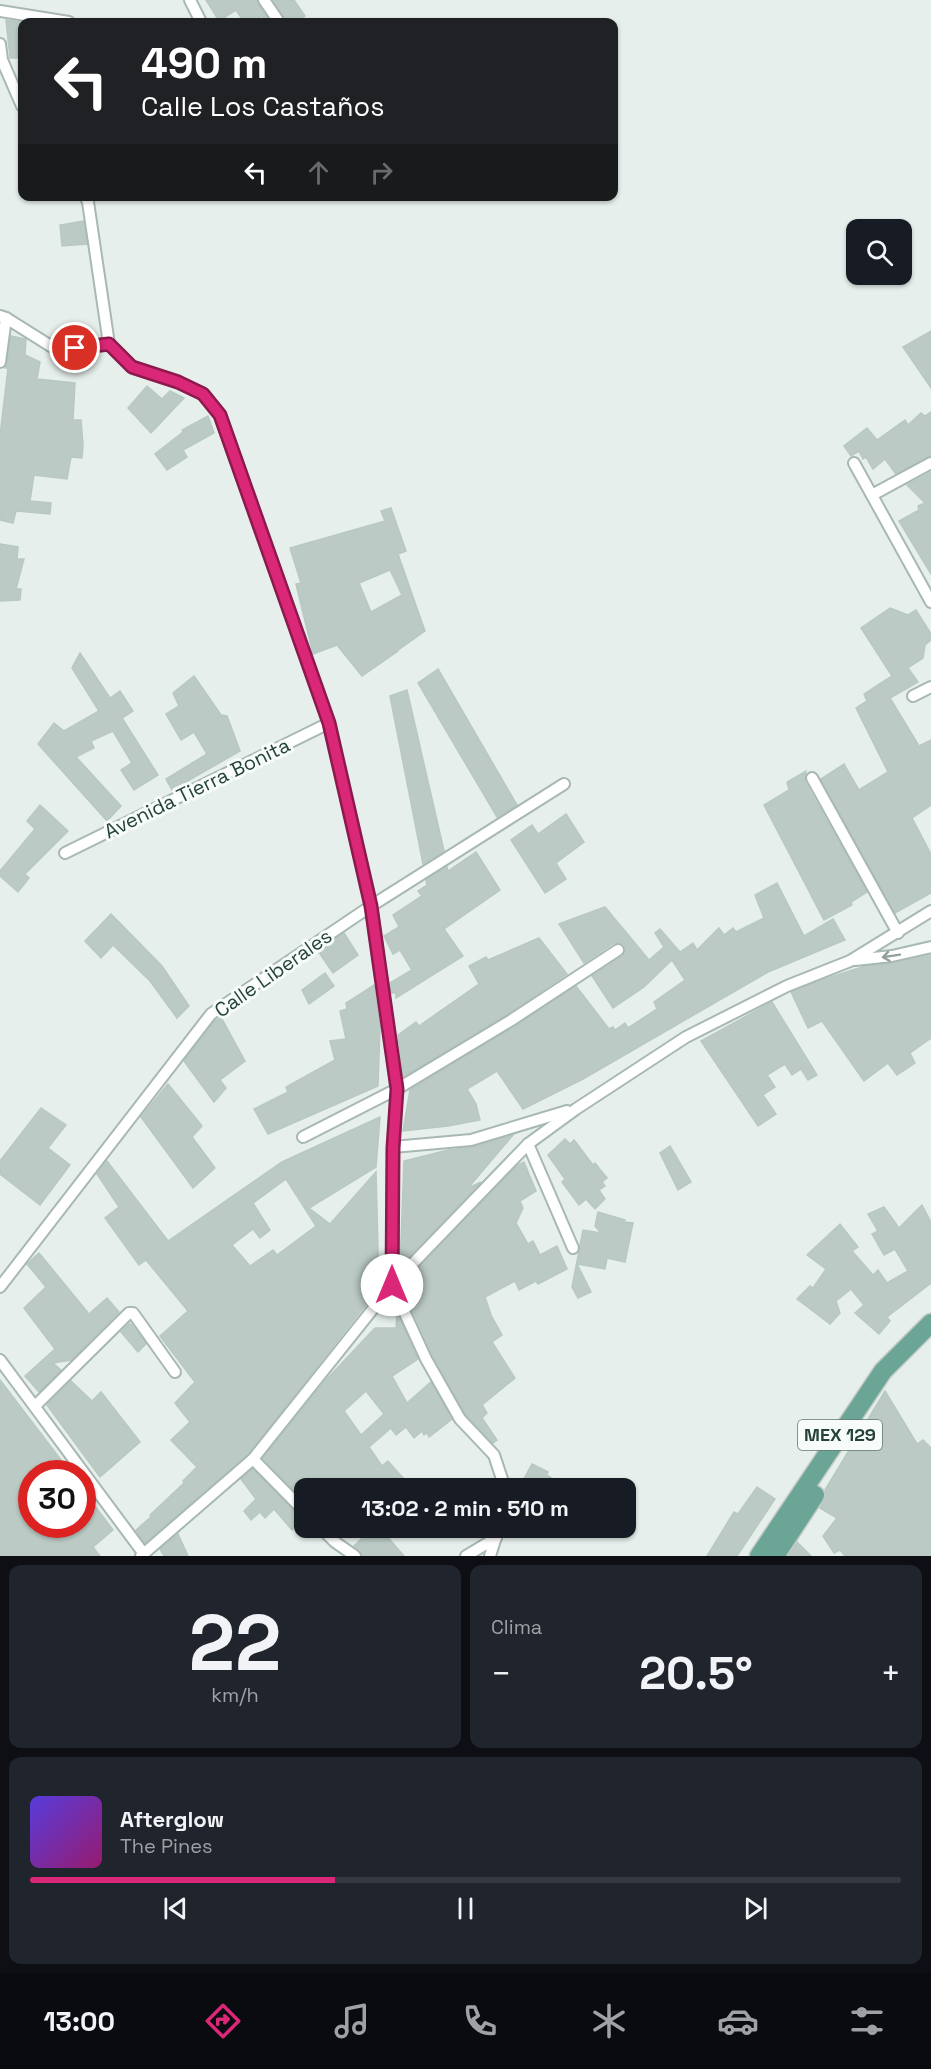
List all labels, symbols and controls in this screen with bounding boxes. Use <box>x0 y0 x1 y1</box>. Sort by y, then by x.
text: 490 m <box>141 37 267 90</box>
icon: left <box>42 42 120 120</box>
text: Calle Los Castaños <box>141 89 385 124</box>
icon: left <box>239 156 272 189</box>
icon: ahead <box>302 156 335 189</box>
icon: right <box>365 156 398 189</box>
map controls <box>846 219 912 285</box>
button: search <box>846 219 912 285</box>
pin <box>49 322 100 373</box>
icon: arrive <box>58 331 91 364</box>
street label: Avenida Tierra Bonita <box>100 732 294 844</box>
street label: Calle Liberales <box>209 923 337 1023</box>
one-way arrow <box>881 950 901 961</box>
position arrow <box>360 1253 424 1317</box>
road number: MEX 129 <box>798 1420 882 1450</box>
speed limit sign: 30 <box>18 1460 96 1538</box>
text: 13:02 · 2 min · 510 m <box>361 1494 569 1522</box>
text: 22 <box>189 1593 281 1693</box>
text: Clima <box>491 1614 542 1640</box>
text: 20.5° <box>639 1645 753 1702</box>
text: − <box>491 1653 511 1695</box>
text: + <box>881 1653 901 1695</box>
text: km/h <box>211 1682 259 1708</box>
text: Afterglow <box>120 1805 224 1833</box>
text: The Pines <box>120 1833 213 1859</box>
icon: previous <box>159 1892 192 1925</box>
icon: pause <box>449 1892 482 1925</box>
icon: next <box>739 1892 772 1925</box>
icon: directions <box>202 2000 244 2042</box>
icon: music <box>331 2000 373 2042</box>
icon: phone <box>459 2000 501 2042</box>
icon: climate <box>588 2000 630 2042</box>
icon: car <box>717 2000 759 2042</box>
icon: filters <box>846 2000 888 2042</box>
text: 13:00 <box>43 2004 115 2039</box>

